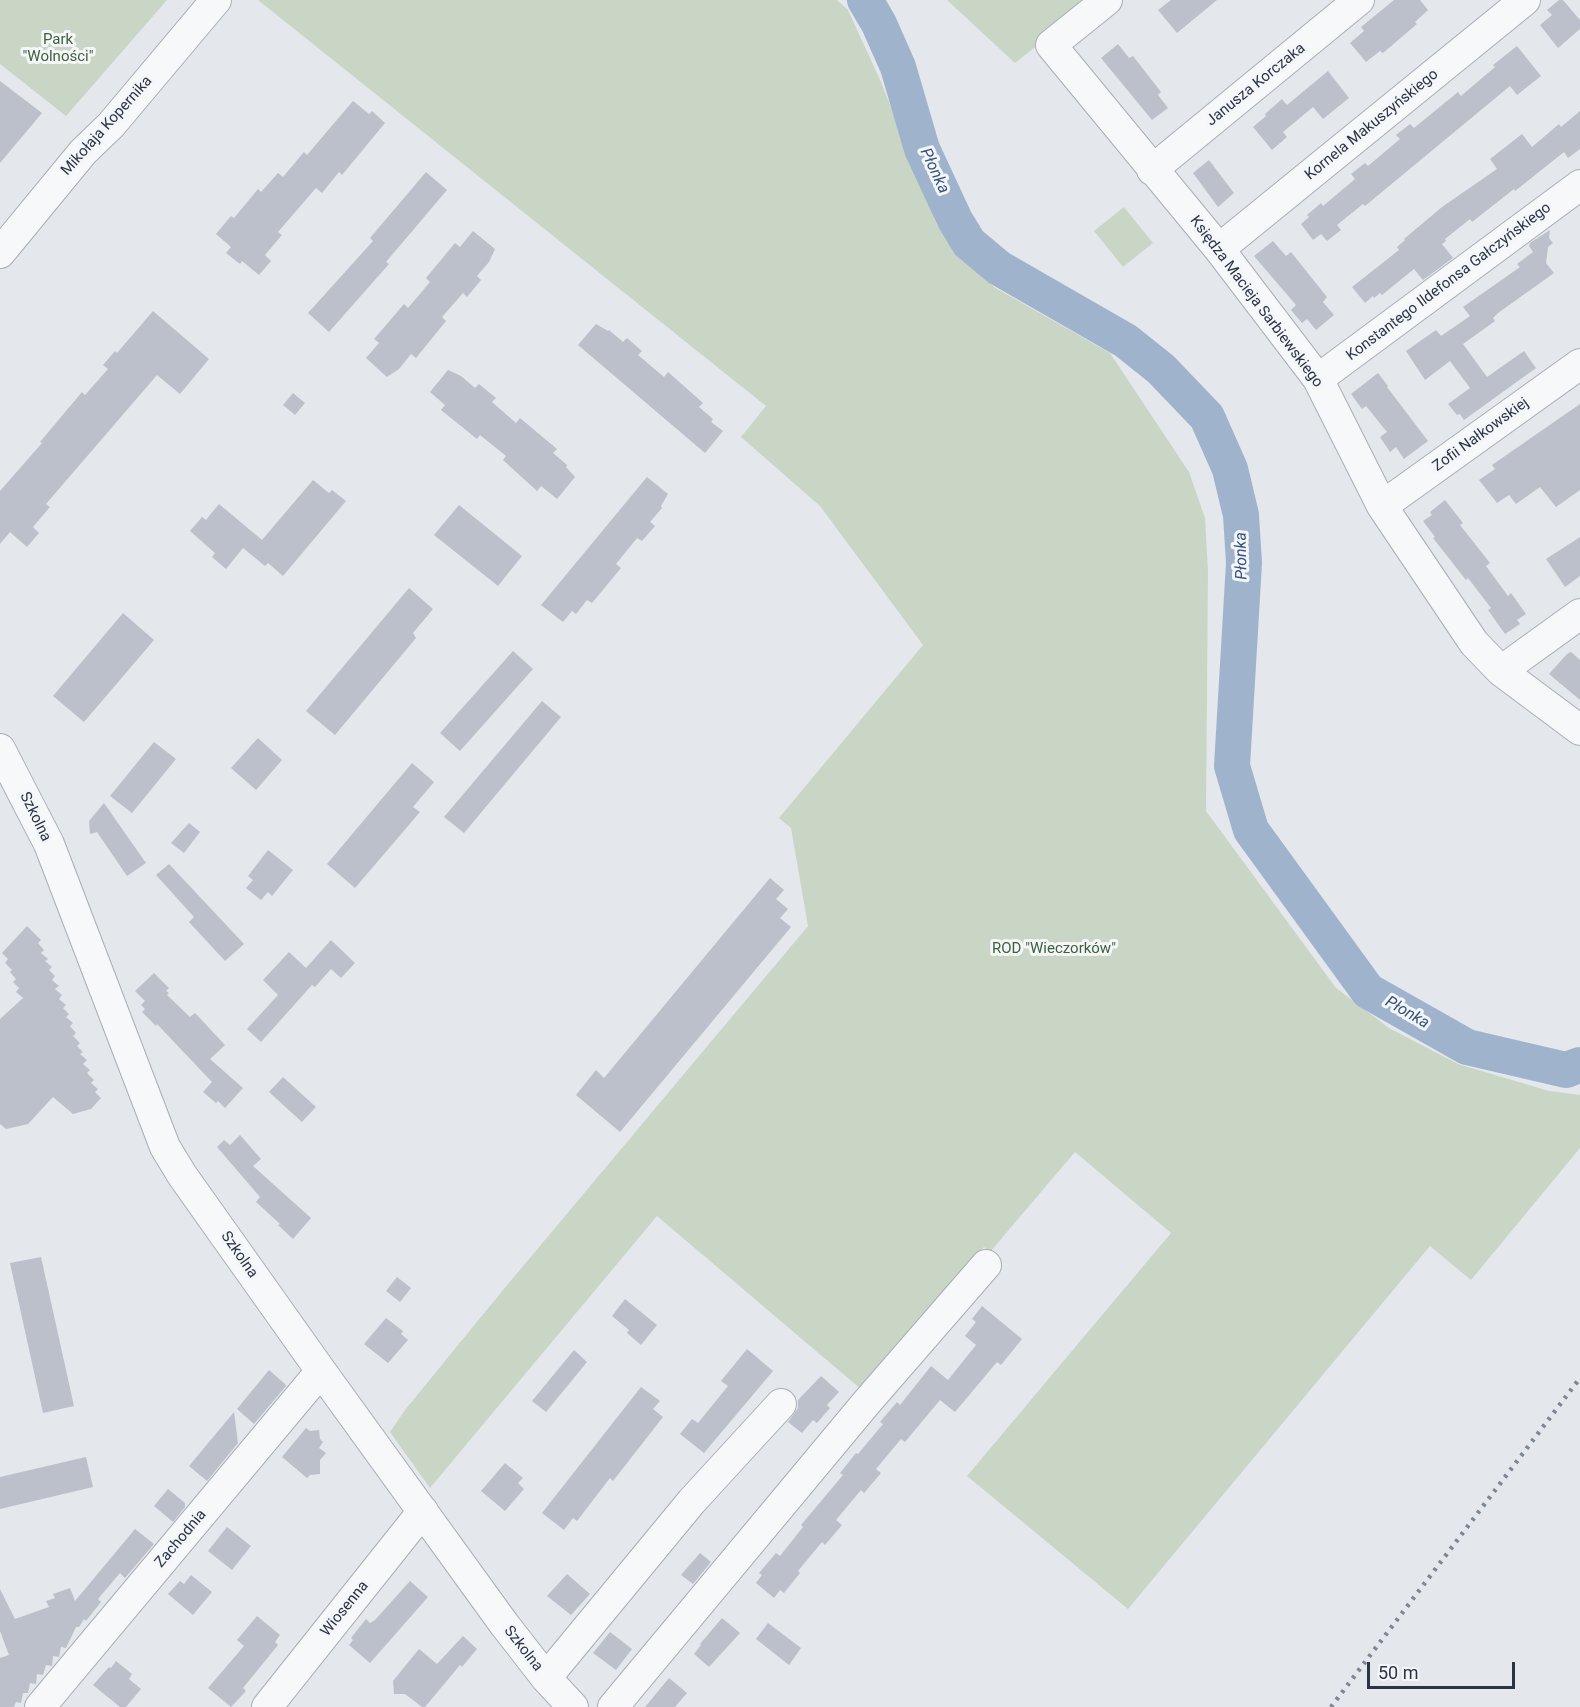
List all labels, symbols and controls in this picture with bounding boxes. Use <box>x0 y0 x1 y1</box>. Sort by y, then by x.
park label: Park "Wolności" <box>23 31 93 66</box>
street label: Janusza Korczaka <box>1203 40 1309 130</box>
street label: Kornela Makuszyńskiego <box>1302 66 1442 184</box>
street label: Mikołaja Kopernika <box>58 73 156 179</box>
water label: Płonka <box>915 145 953 197</box>
street label: Konstantego Ildefonsa Gałczyńskiego <box>1343 199 1555 365</box>
street label: Księdza Macieja Sarbiewskiego <box>1186 213 1326 391</box>
street label: Zofii Nałkowskiej <box>1430 394 1532 476</box>
water label: Płonka <box>1232 532 1252 580</box>
street label: Szkolna <box>15 789 55 845</box>
park label: ROD "Wieczorków" <box>992 940 1116 958</box>
water label: Płonka <box>1382 993 1432 1033</box>
street label: Szkolna <box>217 1228 261 1282</box>
street label: Zachodnia <box>151 1506 211 1572</box>
street label: Wiosenna <box>317 1578 373 1640</box>
street label: Szkolna <box>500 1623 546 1675</box>
scale bar <box>1370 1650 1518 1688</box>
text: 50 m <box>1378 1662 1418 1683</box>

